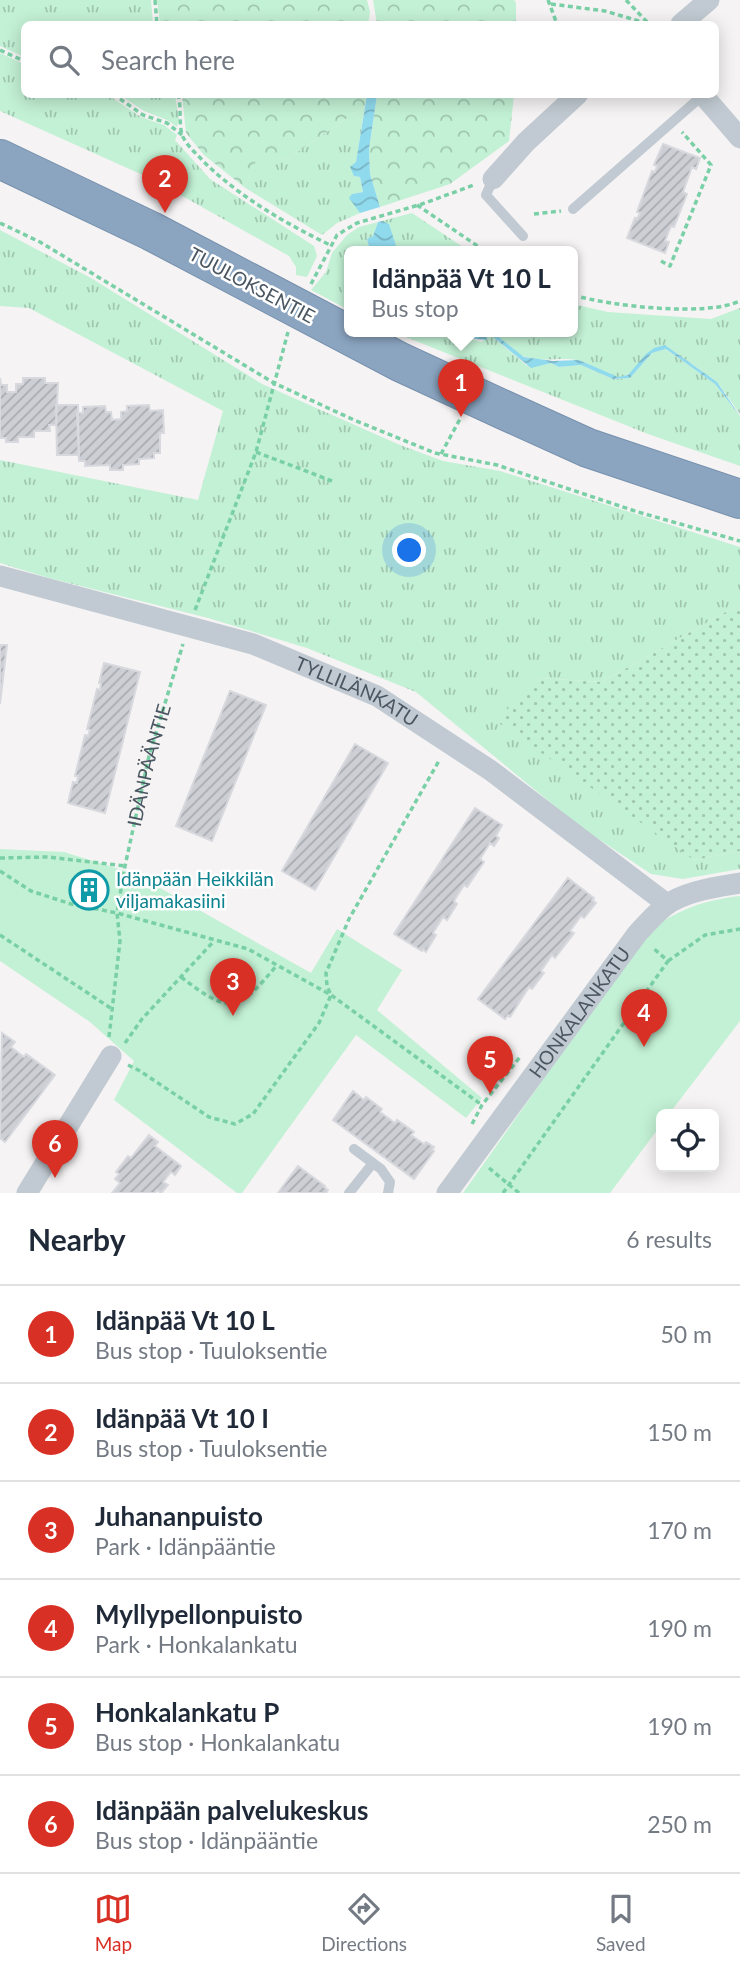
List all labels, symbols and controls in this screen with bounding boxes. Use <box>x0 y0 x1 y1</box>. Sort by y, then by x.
search box <box>21 21 719 98</box>
icon: search <box>45 41 83 79</box>
text: Search here <box>101 44 235 76</box>
pin: 2 <box>142 155 188 213</box>
street label: TUULOKSENTIE <box>185 242 319 327</box>
popup <box>344 246 578 337</box>
text: Idänpää Vt 10 L <box>371 262 551 294</box>
text: Bus stop <box>371 294 459 322</box>
pin: 1 <box>438 359 484 417</box>
your location <box>392 533 426 567</box>
street label: TYLLILÄNKATU <box>292 651 423 731</box>
street label: IDÄNPÄÄNTIE <box>122 701 175 828</box>
place label: Idänpään Heikkilän viljamakasiini <box>116 867 274 912</box>
building icon: Idänpään Heikkilän viljamakasiini <box>68 869 110 911</box>
street label: HONKALANKATU <box>524 942 635 1082</box>
pin: 3 <box>210 958 256 1016</box>
pin: 4 <box>621 989 667 1047</box>
pin: 5 <box>467 1036 513 1094</box>
map controls <box>656 1109 719 1172</box>
button: locate <box>656 1109 719 1172</box>
pin: 6 <box>32 1120 78 1178</box>
text: Nearby <box>28 1221 126 1257</box>
text: 6 results <box>626 1225 712 1253</box>
text: Idänpää Vt 10 L <box>95 1304 275 1336</box>
text: 1 <box>44 1320 58 1348</box>
text: 50 m <box>661 1320 712 1348</box>
text: Bus stop · Tuuloksentie <box>95 1336 328 1364</box>
text: Idänpää Vt 10 I <box>95 1402 269 1434</box>
text: 2 <box>44 1418 58 1446</box>
text: 150 m <box>647 1418 712 1446</box>
text: Bus stop · Tuuloksentie <box>95 1434 328 1462</box>
text: Juhananpuisto <box>95 1500 263 1532</box>
text: 3 <box>44 1516 58 1544</box>
text: 170 m <box>647 1516 712 1544</box>
text: Park · Idänpääntie <box>95 1532 276 1560</box>
text: Myllypellonpuisto <box>95 1598 303 1630</box>
text: 4 <box>44 1614 58 1642</box>
text: 190 m <box>647 1614 712 1642</box>
text: Park · Honkalankatu <box>95 1630 298 1658</box>
text: Honkalankatu P <box>95 1696 279 1728</box>
text: 5 <box>44 1712 58 1740</box>
text: 190 m <box>647 1712 712 1740</box>
text: Bus stop · Honkalankatu <box>95 1728 340 1756</box>
text: Idänpään palvelukeskus <box>95 1794 368 1826</box>
text: 6 <box>44 1810 58 1838</box>
text: 250 m <box>647 1810 712 1838</box>
text: Bus stop · Idänpääntie <box>95 1826 318 1854</box>
tab: Map <box>94 1890 132 1955</box>
tab: Directions <box>321 1890 407 1955</box>
tab: Saved <box>596 1890 646 1955</box>

